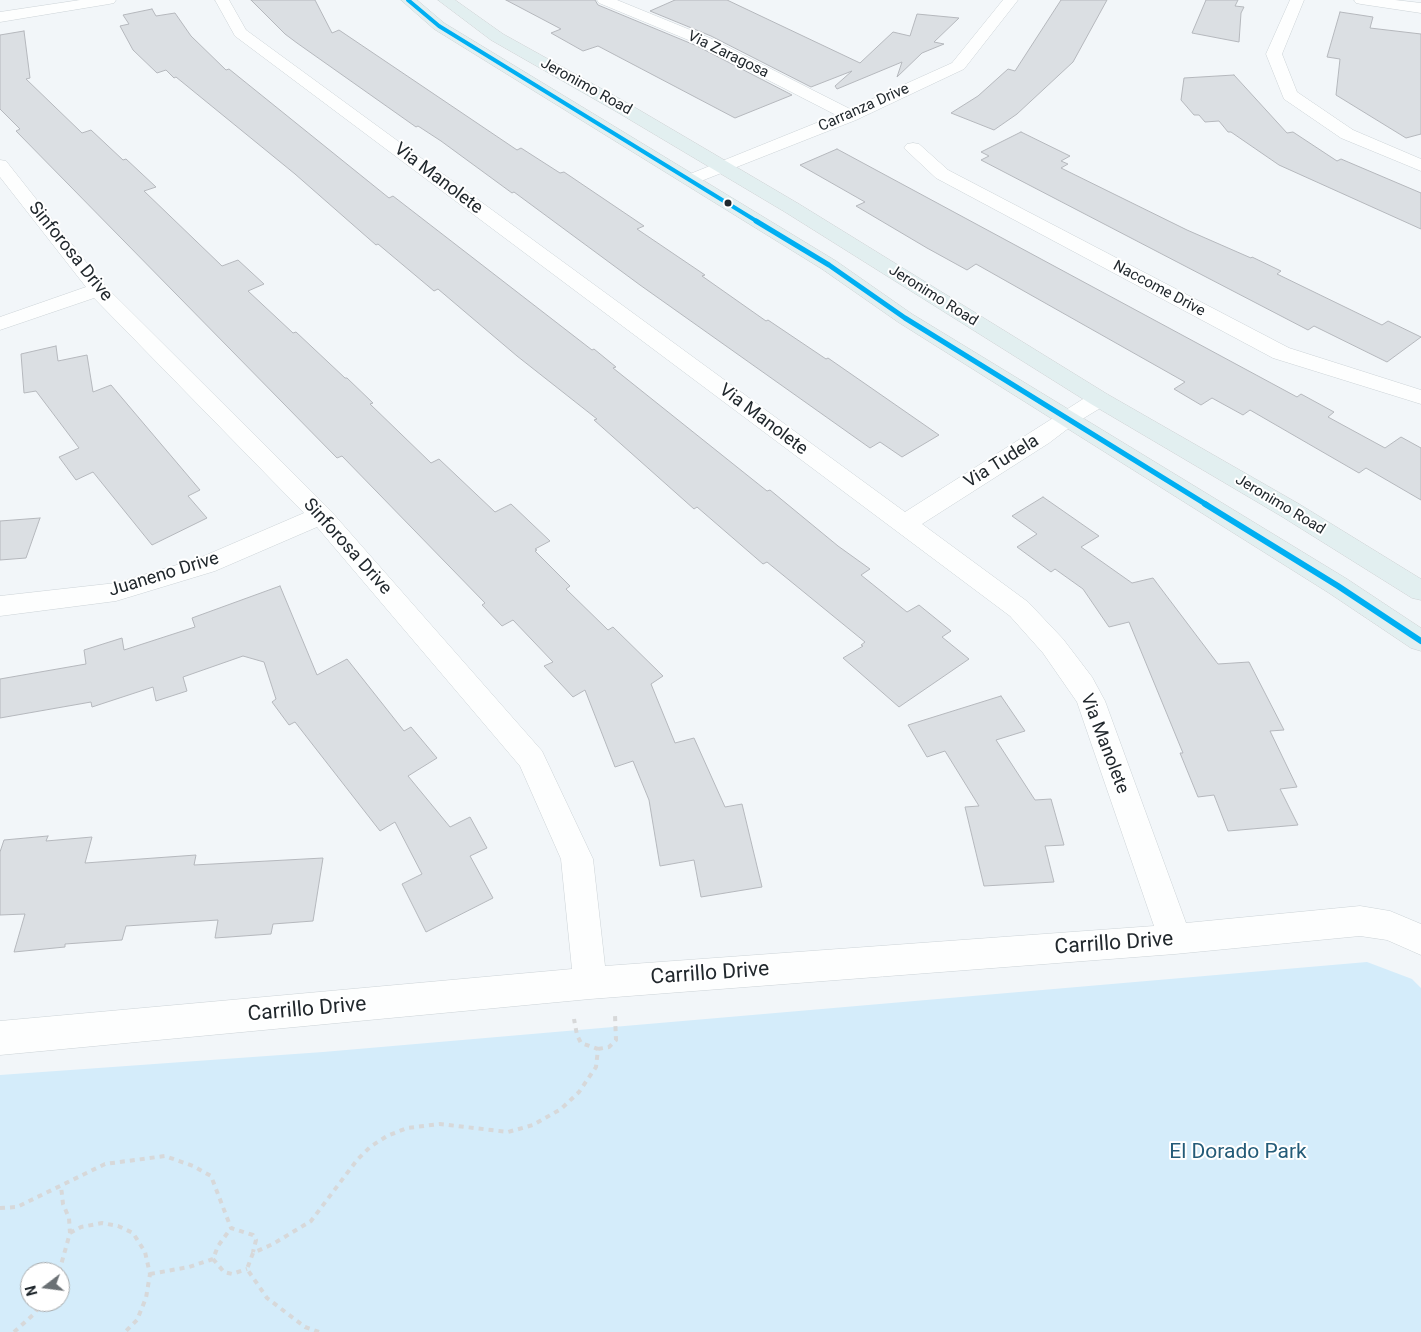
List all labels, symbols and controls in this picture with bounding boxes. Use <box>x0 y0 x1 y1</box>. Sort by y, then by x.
street label: Via Zaragosa <box>684 28 772 82</box>
street label: Jeronimo Road <box>537 55 635 119</box>
street label: Carranza Drive <box>816 80 912 136</box>
street label: Via Manolete <box>390 139 486 219</box>
street label: Sinforosa Drive <box>23 198 117 306</box>
unlabelled marker <box>723 198 733 208</box>
street label: Naccome Drive <box>1110 257 1208 321</box>
street label: Jeronimo Road <box>885 261 981 331</box>
street label: Via Manolete <box>715 380 811 460</box>
street label: Via Tudela <box>961 431 1043 493</box>
street label: Jeronimo Road <box>1232 471 1328 539</box>
street label: Sinforosa Drive <box>298 495 396 599</box>
street label: Juaneno Drive <box>106 548 222 602</box>
street label: Via Manolete <box>1075 691 1133 797</box>
street label: Carrillo Drive <box>1054 927 1174 961</box>
street label: Carrillo Drive <box>650 957 770 991</box>
street label: Carrillo Drive <box>247 992 367 1028</box>
park label: El Dorado Park <box>1169 1140 1307 1166</box>
north arrow <box>20 1262 70 1312</box>
text: N <box>22 1284 40 1297</box>

